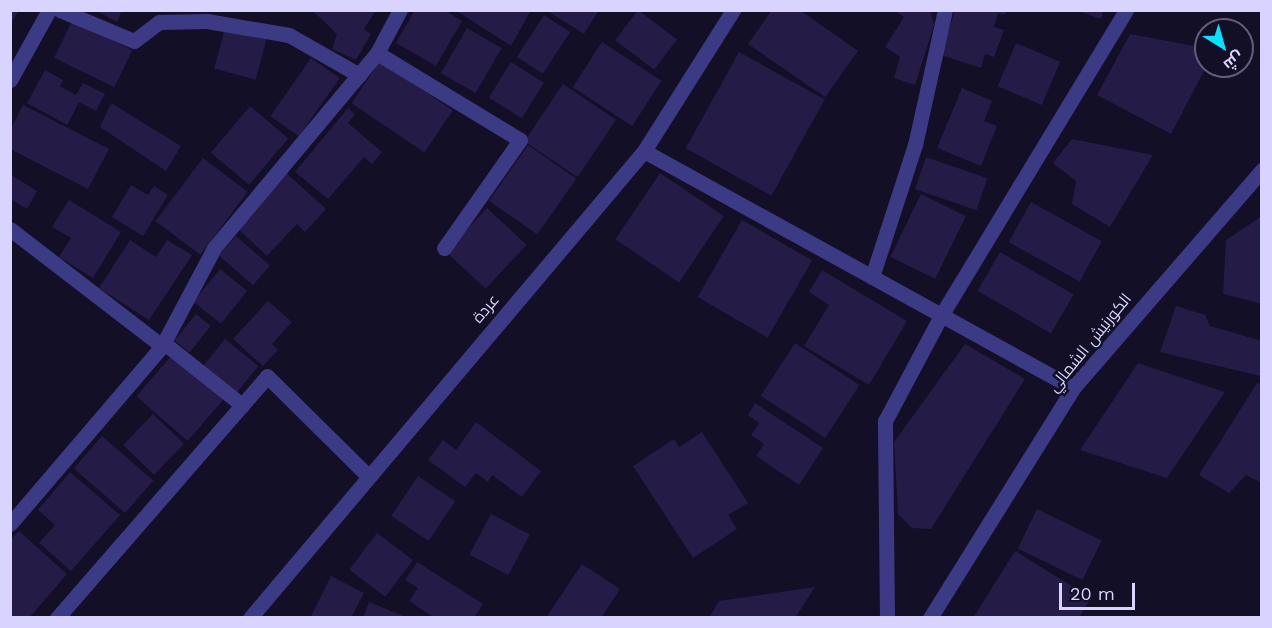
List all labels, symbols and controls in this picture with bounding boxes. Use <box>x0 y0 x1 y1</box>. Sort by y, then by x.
north arrow <box>1194 18 1254 78</box>
text: ش <box>1220 47 1248 75</box>
street label: الكورنيش الشمالي <box>1044 290 1136 396</box>
street label: عردة <box>469 291 503 327</box>
scale bar <box>1062 571 1138 609</box>
text: 20 m <box>1070 583 1115 604</box>

